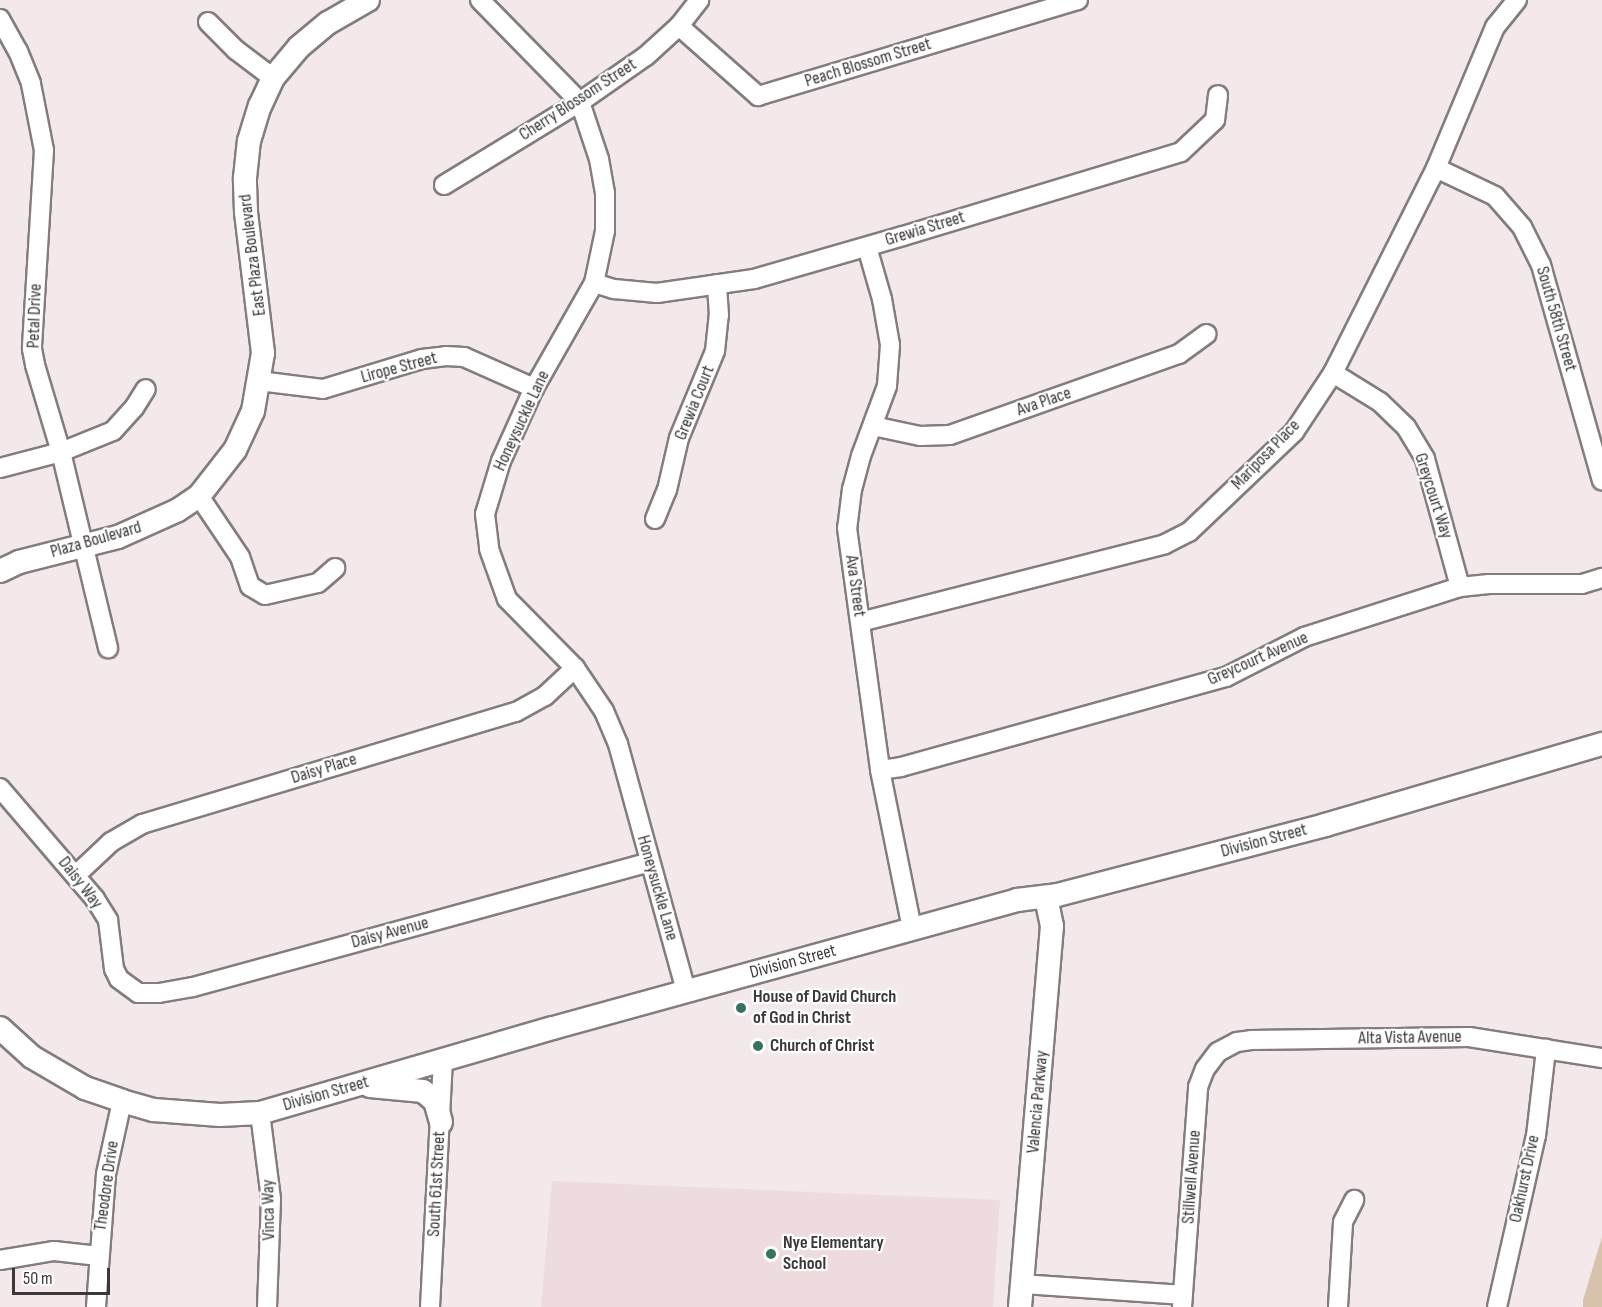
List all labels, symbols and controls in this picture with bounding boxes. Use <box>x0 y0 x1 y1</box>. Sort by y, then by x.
street label: Peach Blossom Street <box>802 34 934 92</box>
street label: Cherry Blossom Street <box>515 54 641 146</box>
street label: East Plaza Boulevard <box>235 193 271 317</box>
street label: Grewia Street <box>882 207 968 251</box>
street label: South 58th Street <box>1531 264 1581 374</box>
street label: Petal Drive <box>23 283 47 349</box>
street label: Lirope Street <box>359 347 439 389</box>
street label: Grewia Court <box>670 362 720 444</box>
street label: Honeysuckle Lane <box>489 367 555 475</box>
street label: Ava Place <box>1014 383 1074 421</box>
street label: Mariposa Place <box>1227 415 1305 495</box>
street label: Greycourt Way <box>1409 451 1457 541</box>
street label: Plaza Boulevard <box>48 517 144 563</box>
street label: Ava Street <box>840 554 870 618</box>
street label: Greycourt Avenue <box>1204 627 1312 691</box>
street label: Daisy Place <box>289 749 359 789</box>
street label: Division Street <box>1219 819 1309 863</box>
street label: Honeysuckle Lane <box>632 833 682 943</box>
street label: Daisy Way <box>53 853 107 913</box>
street label: Daisy Avenue <box>349 912 431 954</box>
street label: Division Street <box>748 940 838 984</box>
place label: House of David Church of God in Christ <box>753 987 896 1030</box>
marker: House of David Church of God in Christ <box>734 1001 748 1015</box>
street label: Alta Vista Avenue <box>1358 1026 1462 1050</box>
place label: Church of Christ <box>770 1035 874 1057</box>
marker: Church of Christ <box>751 1039 765 1053</box>
street label: Valencia Parkway <box>1023 1050 1053 1154</box>
street label: Division Street <box>281 1071 371 1117</box>
street label: Stillwell Avenue <box>1178 1129 1206 1225</box>
street label: South 61st Street <box>423 1131 451 1237</box>
street label: Oakhurst Drive <box>1505 1133 1545 1225</box>
street label: Theodore Drive <box>90 1139 124 1233</box>
street label: Vinca Way <box>258 1179 280 1241</box>
place label: Nye Elementary School <box>783 1233 884 1276</box>
marker: Nye Elementary School <box>764 1247 778 1261</box>
scale bar <box>15 1256 112 1294</box>
text: 50 m <box>23 1268 53 1289</box>

